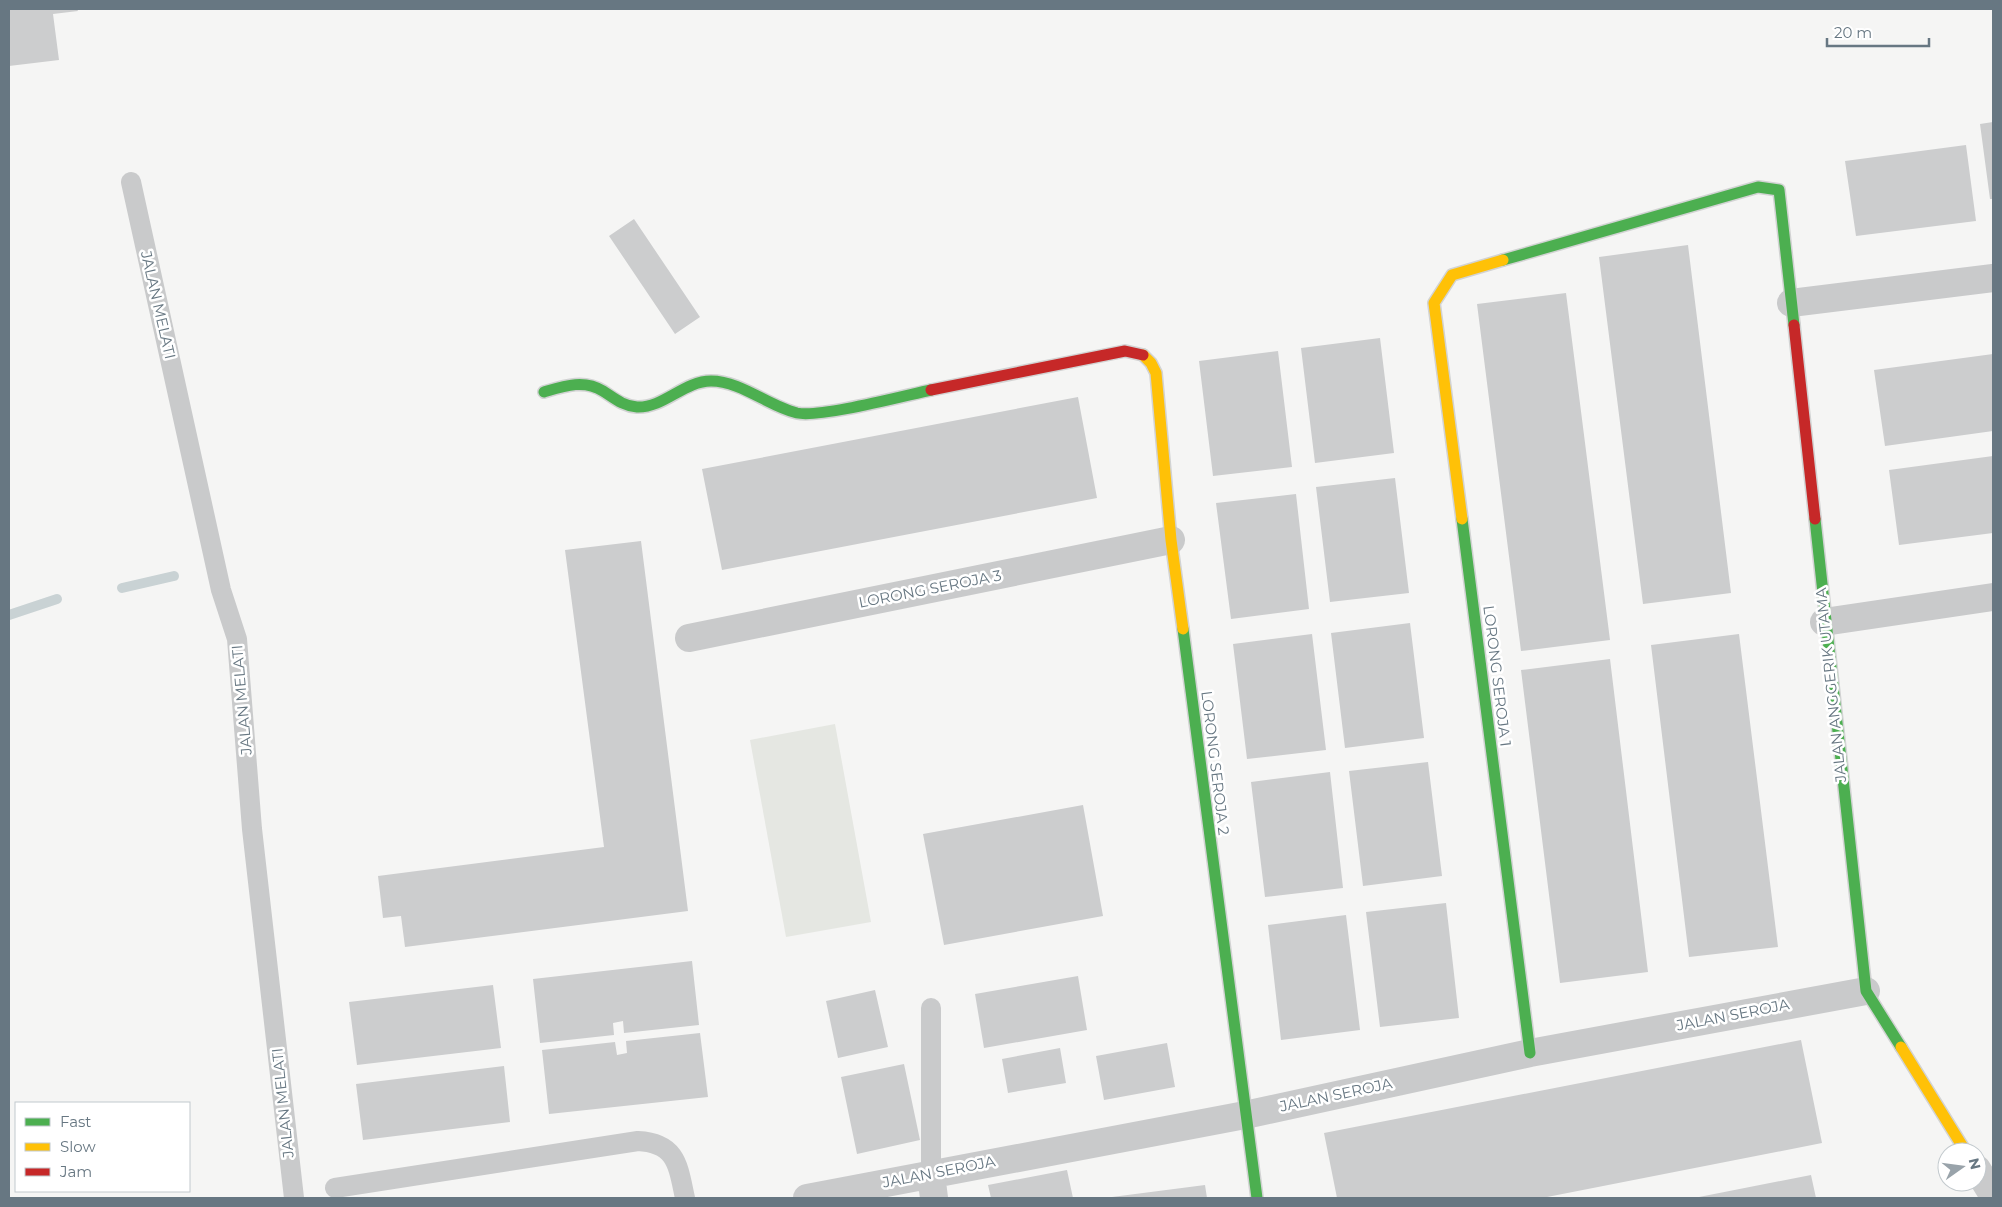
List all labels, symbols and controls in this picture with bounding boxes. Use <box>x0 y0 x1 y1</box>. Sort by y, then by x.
scale bar <box>1827 15 1930 47</box>
text: 20 m <box>1834 23 1872 42</box>
street label: JALAN MELATI <box>137 248 180 361</box>
street label: LORONG SEROJA 3 <box>857 565 1003 612</box>
street label: JALAN ANGGERIK UTAMA <box>1811 587 1850 784</box>
street label: LORONG SEROJA 1 <box>1479 604 1516 748</box>
street label: JALAN MELATI <box>227 644 256 757</box>
street label: LORONG SEROJA 2 <box>1197 690 1234 836</box>
street label: JALAN SEROJA <box>1674 994 1791 1035</box>
street label: JALAN MELATI <box>267 1047 298 1160</box>
street label: JALAN SEROJA <box>1277 1073 1394 1116</box>
legend <box>15 1102 190 1192</box>
text: Fast <box>60 1112 91 1131</box>
text: Slow <box>60 1137 96 1156</box>
north arrow <box>1937 1142 1987 1192</box>
street label: JALAN SEROJA <box>880 1151 997 1192</box>
text: N <box>1965 1156 1985 1172</box>
text: Jam <box>59 1162 92 1181</box>

